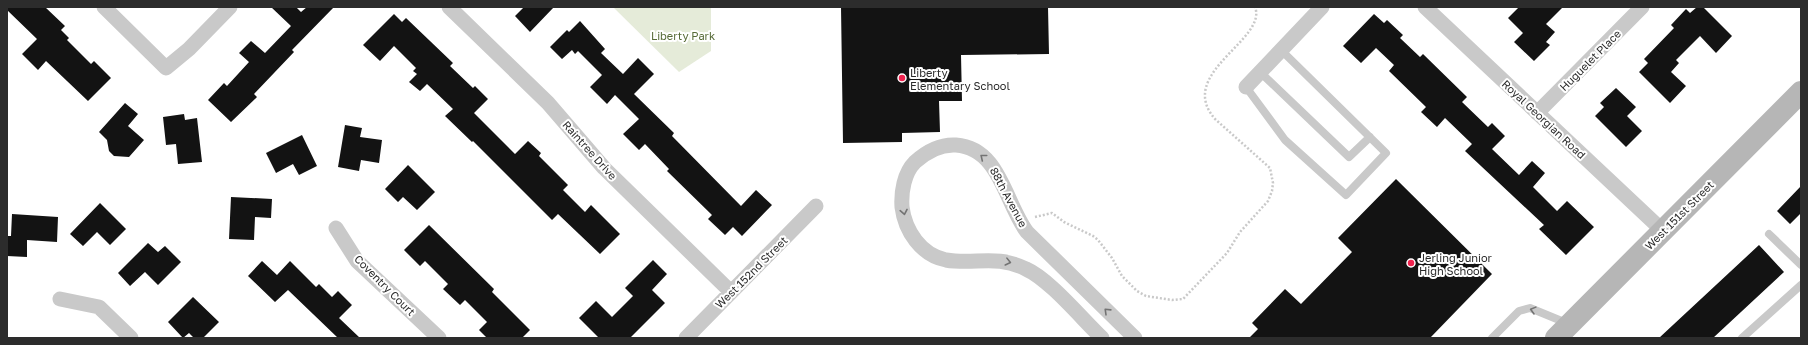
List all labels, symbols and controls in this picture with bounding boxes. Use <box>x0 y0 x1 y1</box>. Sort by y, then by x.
street label: Huguelet Place <box>1557 27 1623 93</box>
park label: Liberty Park <box>651 29 715 42</box>
place label: Liberty Elementary School <box>910 66 1010 92</box>
marker: Liberty Elementary School <box>897 73 907 83</box>
street label: Royal Georgian Road <box>1500 77 1588 161</box>
street label: Raintree Drive <box>560 118 620 182</box>
one-way arrow <box>981 154 988 161</box>
street label: 88th Avenue <box>988 165 1030 229</box>
street label: West 151st Street <box>1642 178 1716 252</box>
one-way arrow <box>899 209 907 215</box>
street label: West 152nd Street <box>712 233 790 311</box>
place label: Jerling Junior High School <box>1419 251 1493 277</box>
street label: Coventry Court <box>352 252 418 318</box>
one-way arrow <box>1005 258 1011 266</box>
marker: Jerling Junior High School <box>1406 258 1416 268</box>
one-way arrow <box>1530 307 1537 315</box>
one-way arrow <box>1104 308 1112 316</box>

